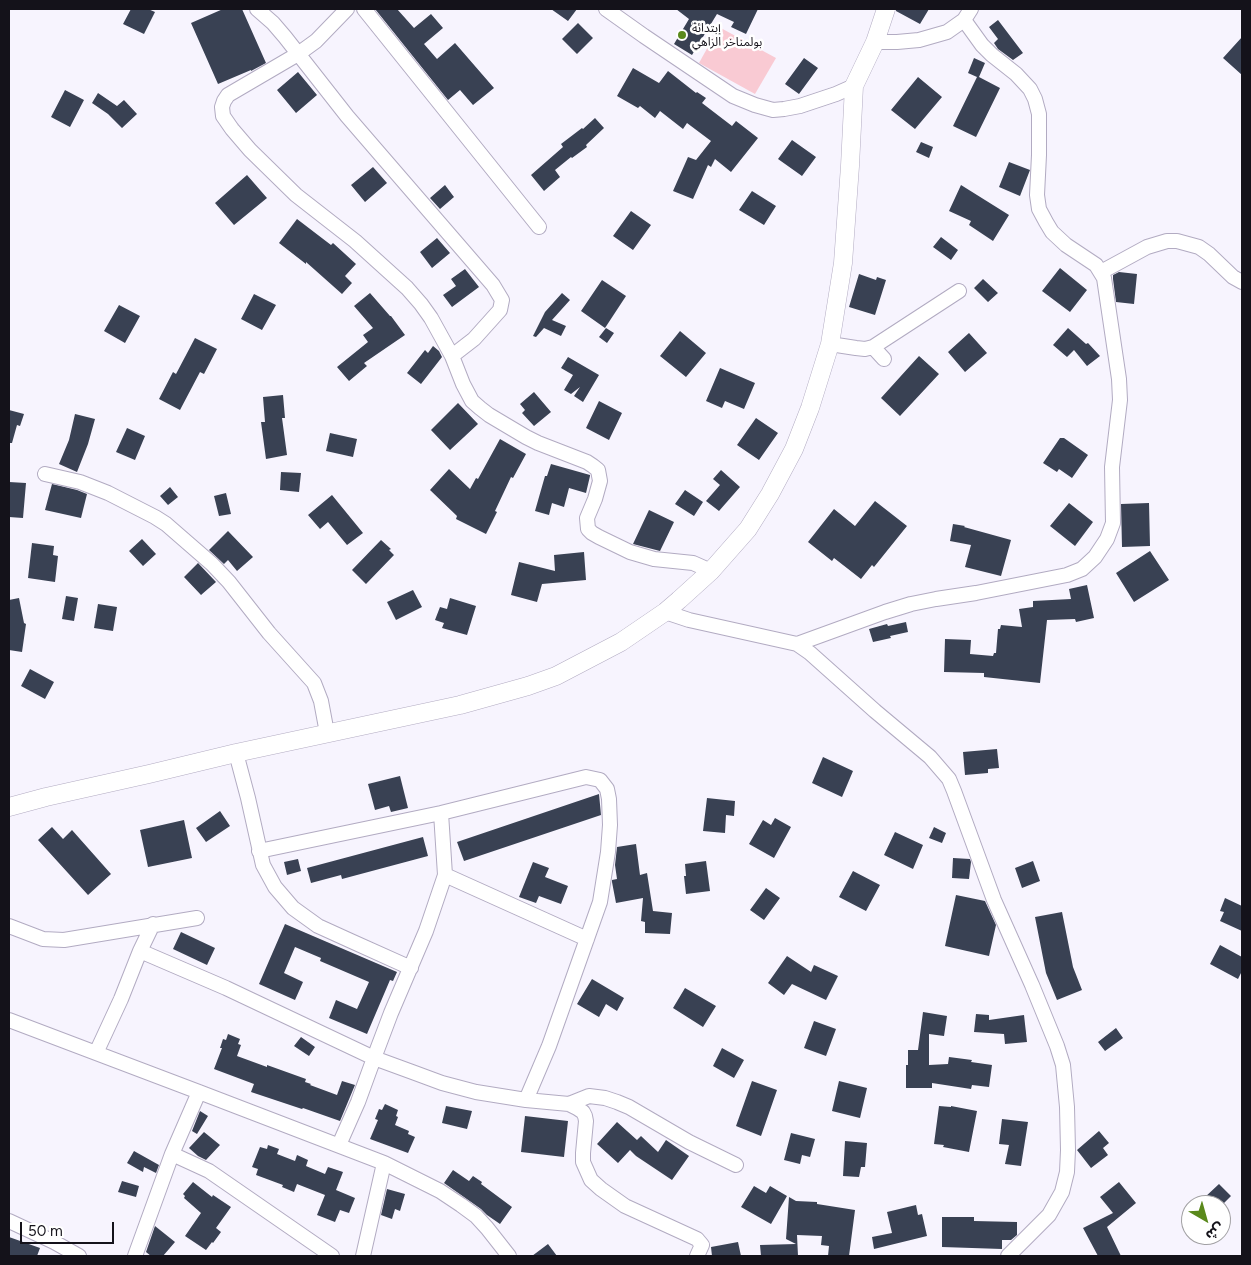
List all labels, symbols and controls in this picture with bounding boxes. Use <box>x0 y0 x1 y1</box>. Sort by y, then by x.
place label: إبتدائة بولمناخر الزاهي <box>692 21 762 49</box>
marker: إبتدائة بولمناخر الزاهي <box>676 29 688 41</box>
north arrow <box>1181 1195 1231 1245</box>
scale bar <box>22 1212 116 1244</box>
text: ش <box>1202 1219 1228 1244</box>
text: 50 m <box>28 1222 63 1240</box>

